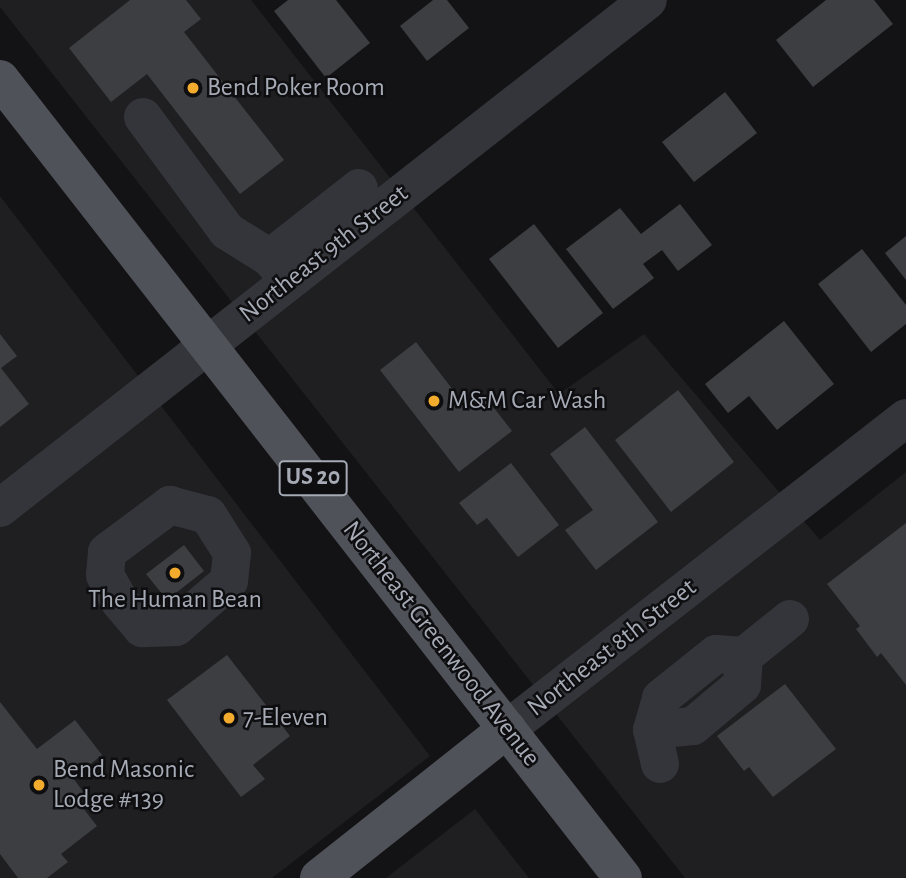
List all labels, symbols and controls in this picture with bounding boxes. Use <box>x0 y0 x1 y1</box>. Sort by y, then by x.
place label: Bend Poker Room <box>207 72 385 104</box>
marker: Bend Poker Room <box>185 80 201 96</box>
street label: Northeast 9th Street <box>233 178 415 330</box>
place label: M&M Car Wash <box>448 385 606 417</box>
marker: M&M Car Wash <box>426 393 442 409</box>
road number: US 20 <box>278 458 348 499</box>
street label: Northeast Greenwood Avenue <box>336 515 546 773</box>
marker: The Human Bean <box>167 565 183 581</box>
street label: Northeast 8th Street <box>521 572 703 724</box>
place label: The Human Bean <box>88 584 262 616</box>
place label: 7-Eleven <box>243 702 328 734</box>
marker: 7-Eleven <box>221 710 237 726</box>
place label: Bend Masonic Lodge #139 <box>53 754 194 816</box>
marker: Bend Masonic Lodge #139 <box>31 777 47 793</box>

